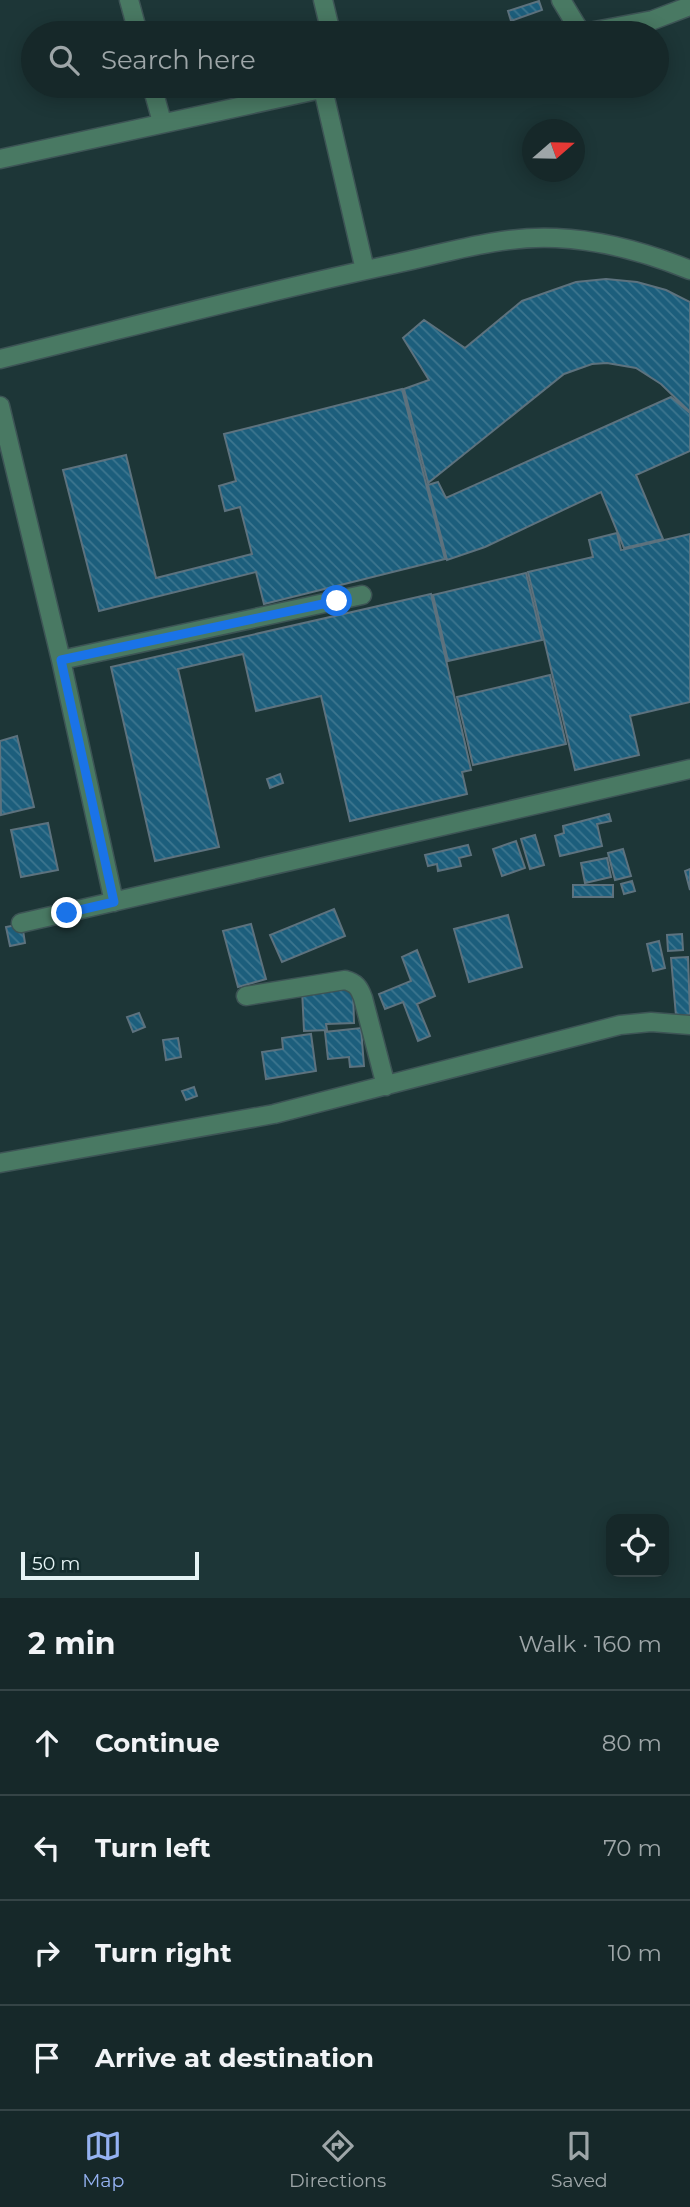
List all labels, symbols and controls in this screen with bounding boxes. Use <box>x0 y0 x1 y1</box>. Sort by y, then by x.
search box <box>21 21 669 98</box>
icon: search <box>45 41 83 79</box>
text: Search here <box>101 44 256 76</box>
north arrow <box>522 119 585 182</box>
route start <box>321 585 352 616</box>
route end <box>51 897 82 928</box>
map controls <box>606 1514 669 1577</box>
button: locate <box>606 1514 669 1577</box>
scale bar <box>21 1549 200 1581</box>
text: 50 m <box>32 1552 80 1575</box>
text: 2 min <box>28 1625 115 1662</box>
text: Walk · 160 m <box>518 1630 662 1658</box>
icon: ahead <box>28 1724 66 1762</box>
text: Continue <box>95 1727 220 1759</box>
text: 80 m <box>602 1729 662 1757</box>
icon: left <box>28 1829 66 1867</box>
text: Turn left <box>95 1832 211 1864</box>
text: 70 m <box>603 1834 662 1862</box>
icon: right <box>28 1934 66 1972</box>
text: Turn right <box>95 1937 231 1969</box>
text: 10 m <box>608 1939 662 1967</box>
icon: arrive <box>28 2039 66 2077</box>
text: Arrive at destination <box>95 2042 374 2074</box>
tab: Map <box>82 2127 124 2192</box>
tab: Directions <box>289 2127 386 2192</box>
tab: Saved <box>551 2127 608 2192</box>

